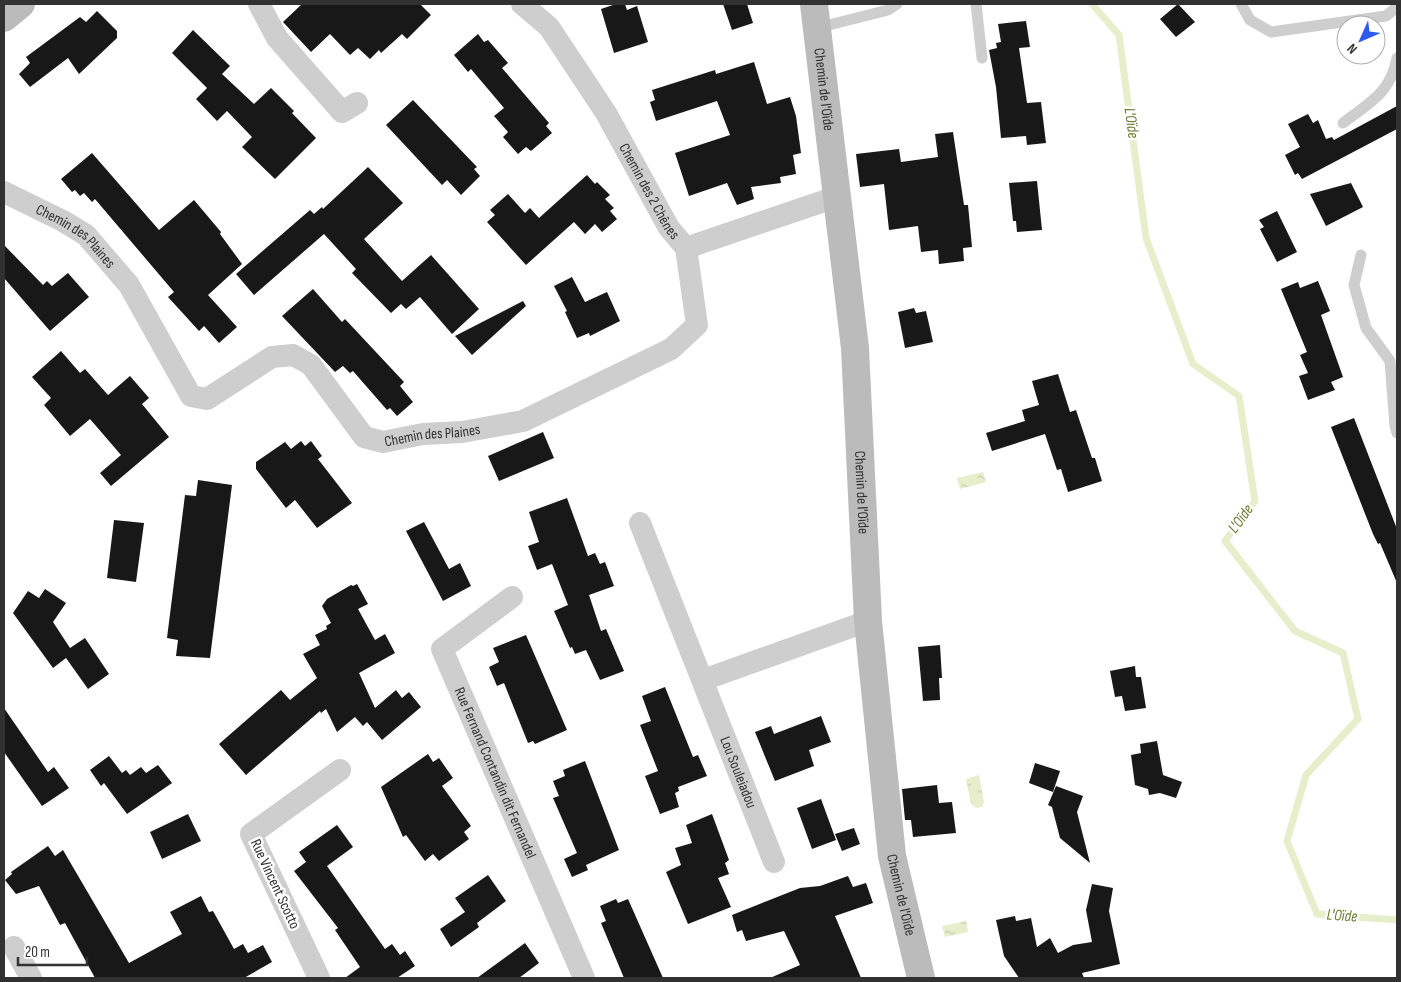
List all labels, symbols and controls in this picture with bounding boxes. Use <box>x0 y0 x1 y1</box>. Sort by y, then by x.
north arrow <box>1336 15 1386 65</box>
text: N <box>1344 40 1361 57</box>
street label: Chemin de l'Oïde <box>810 47 839 132</box>
water label: L'Oïde <box>1119 106 1143 140</box>
street label: Chemin des 2 Chênes <box>615 140 684 243</box>
street label: Chemin des Plaines <box>33 200 120 272</box>
street label: Chemin des Plaines <box>383 419 482 451</box>
street label: Chemin de l'Oïde <box>850 450 873 534</box>
water label: L'Oïde <box>1224 501 1258 537</box>
street label: Rue Fernand Contandin dit Fernandel <box>450 684 541 861</box>
street label: Lou Souleiadou <box>716 734 761 811</box>
street label: Rue Vincent Scotto <box>246 836 304 932</box>
street label: Chemin de l'Oïde <box>882 852 920 938</box>
water label: L'Oïde <box>1326 905 1358 927</box>
scale bar <box>18 934 86 966</box>
text: 20 m <box>25 943 50 962</box>

